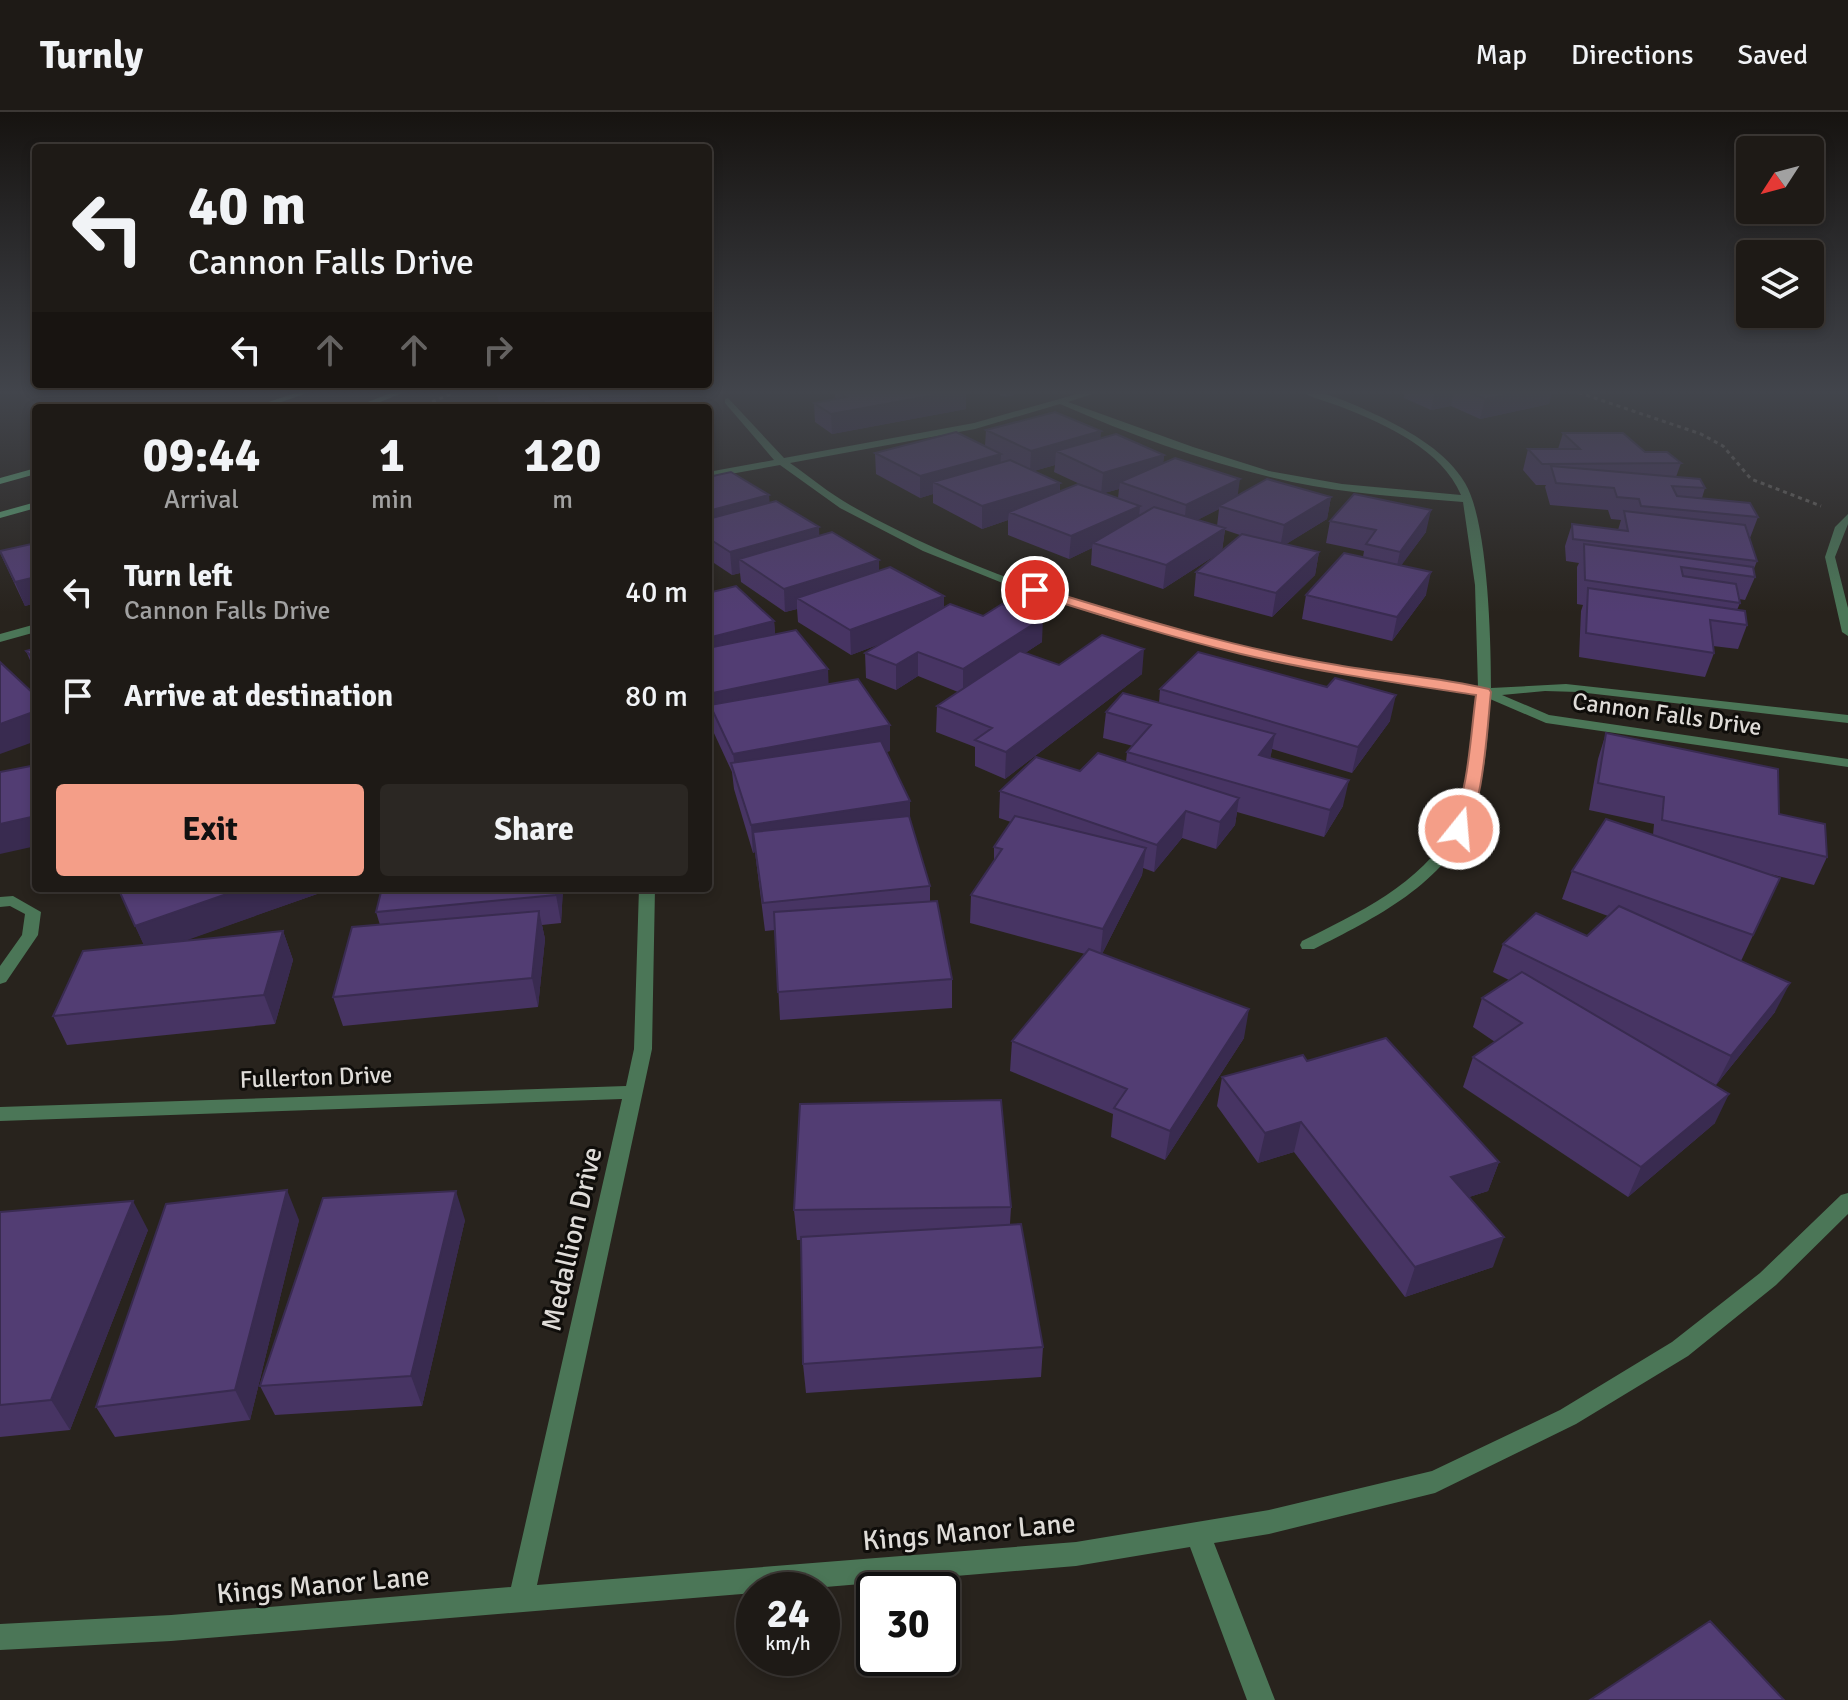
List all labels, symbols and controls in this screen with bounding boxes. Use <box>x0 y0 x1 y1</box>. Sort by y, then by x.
text: Turnly <box>40 32 143 79</box>
text: Map <box>1475 38 1527 72</box>
text: Directions <box>1571 38 1693 72</box>
text: Saved <box>1737 38 1808 72</box>
north arrow <box>1736 136 1824 224</box>
map controls <box>1736 136 1824 328</box>
text: 40 m <box>188 171 306 240</box>
icon: left <box>56 176 160 280</box>
text: Cannon Falls Drive <box>188 240 474 285</box>
button: layers <box>1736 240 1824 328</box>
icon: left <box>224 328 268 372</box>
icon: ahead <box>308 328 352 372</box>
icon: ahead <box>392 328 436 372</box>
icon: right <box>476 328 520 372</box>
text: 09:44 <box>143 426 260 485</box>
text: 1 <box>379 426 405 485</box>
text: 120 <box>524 426 601 485</box>
text: Arrival <box>164 484 239 516</box>
text: min <box>371 484 413 516</box>
text: m <box>552 484 573 516</box>
pin <box>1001 556 1069 624</box>
text: Turn left <box>124 558 233 595</box>
icon: arrive <box>1013 568 1057 612</box>
icon: left <box>56 570 100 614</box>
text: 40 m <box>625 574 688 611</box>
text: Cannon Falls Drive <box>124 595 331 627</box>
icon: arrive <box>56 674 100 718</box>
text: Arrive at destination <box>124 678 393 715</box>
text: 80 m <box>625 678 688 715</box>
street label: Cannon Falls Drive <box>1570 686 1764 742</box>
button: Exit <box>56 784 364 876</box>
button: Share <box>380 784 688 876</box>
position arrow <box>1417 787 1501 871</box>
street label: Fullerton Drive <box>239 1059 393 1095</box>
street label: Medallion Drive <box>534 1144 610 1334</box>
street label: Kings Manor Lane <box>861 1506 1077 1558</box>
street label: Kings Manor Lane <box>215 1559 431 1611</box>
speed limit sign: 30 <box>856 1572 960 1676</box>
text: 24 <box>766 1589 810 1639</box>
text: km/h <box>765 1631 811 1656</box>

